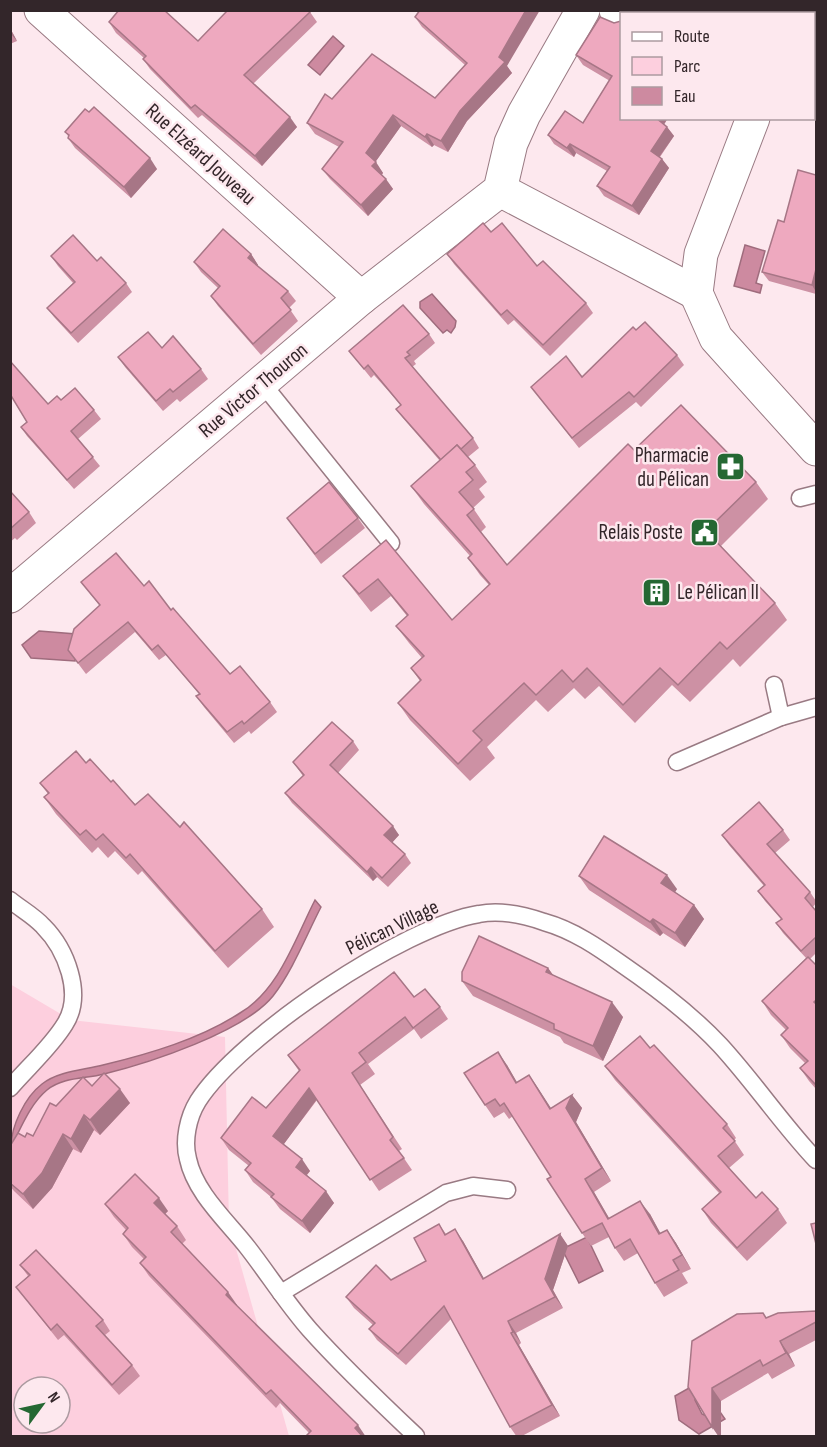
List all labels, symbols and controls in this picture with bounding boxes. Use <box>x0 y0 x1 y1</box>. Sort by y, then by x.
legend <box>620 12 815 120</box>
text: Route <box>674 26 710 47</box>
text: Parc <box>674 56 700 77</box>
text: Eau <box>674 86 696 107</box>
street label: Rue Elzéard Jouveau <box>140 98 261 210</box>
street label: Rue Victor Thouron <box>194 338 313 443</box>
place label: Pharmacie du Pélican <box>635 443 709 492</box>
pharmacy icon: Pharmacie du Pélican <box>714 451 746 483</box>
public building icon: Relais Poste <box>688 516 720 548</box>
place label: Relais Poste <box>599 520 683 545</box>
building icon: Le Pélican II <box>640 576 672 608</box>
place label: Le Pélican II <box>677 580 759 605</box>
street label: Pélican Village <box>342 894 443 961</box>
north arrow <box>12 1375 72 1435</box>
text: N <box>43 1389 64 1406</box>

